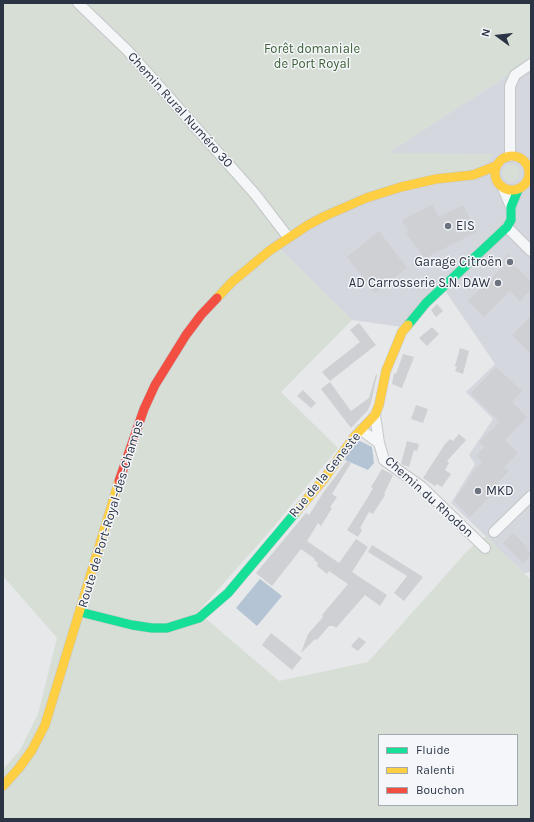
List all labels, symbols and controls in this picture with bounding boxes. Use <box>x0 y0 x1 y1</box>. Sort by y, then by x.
north arrow <box>478 16 518 56</box>
text: N <box>479 27 493 38</box>
park label: Forêt domaniale de Port Royal <box>264 41 360 72</box>
street label: Chemin Rural Numéro 30 <box>124 49 236 171</box>
place label: EIS <box>456 218 475 234</box>
marker: EIS <box>443 221 453 231</box>
place label: Garage Citroën <box>414 254 502 270</box>
marker: Garage Citroën <box>505 257 515 267</box>
place label: AD Carrosserie S.N. DAW <box>349 275 490 291</box>
marker: AD Carrosserie S.N. DAW <box>493 278 503 288</box>
street label: Route de Port-Royal-des-Champs <box>75 418 147 610</box>
street label: Rue de la Geneste <box>286 429 364 521</box>
street label: Chemin du Rhodon <box>382 453 476 541</box>
place label: MKD <box>486 483 513 499</box>
marker: MKD <box>473 486 483 496</box>
legend <box>378 734 518 806</box>
text: Fluide <box>416 743 450 757</box>
text: Ralenti <box>416 763 455 777</box>
text: Bouchon <box>416 783 465 797</box>

